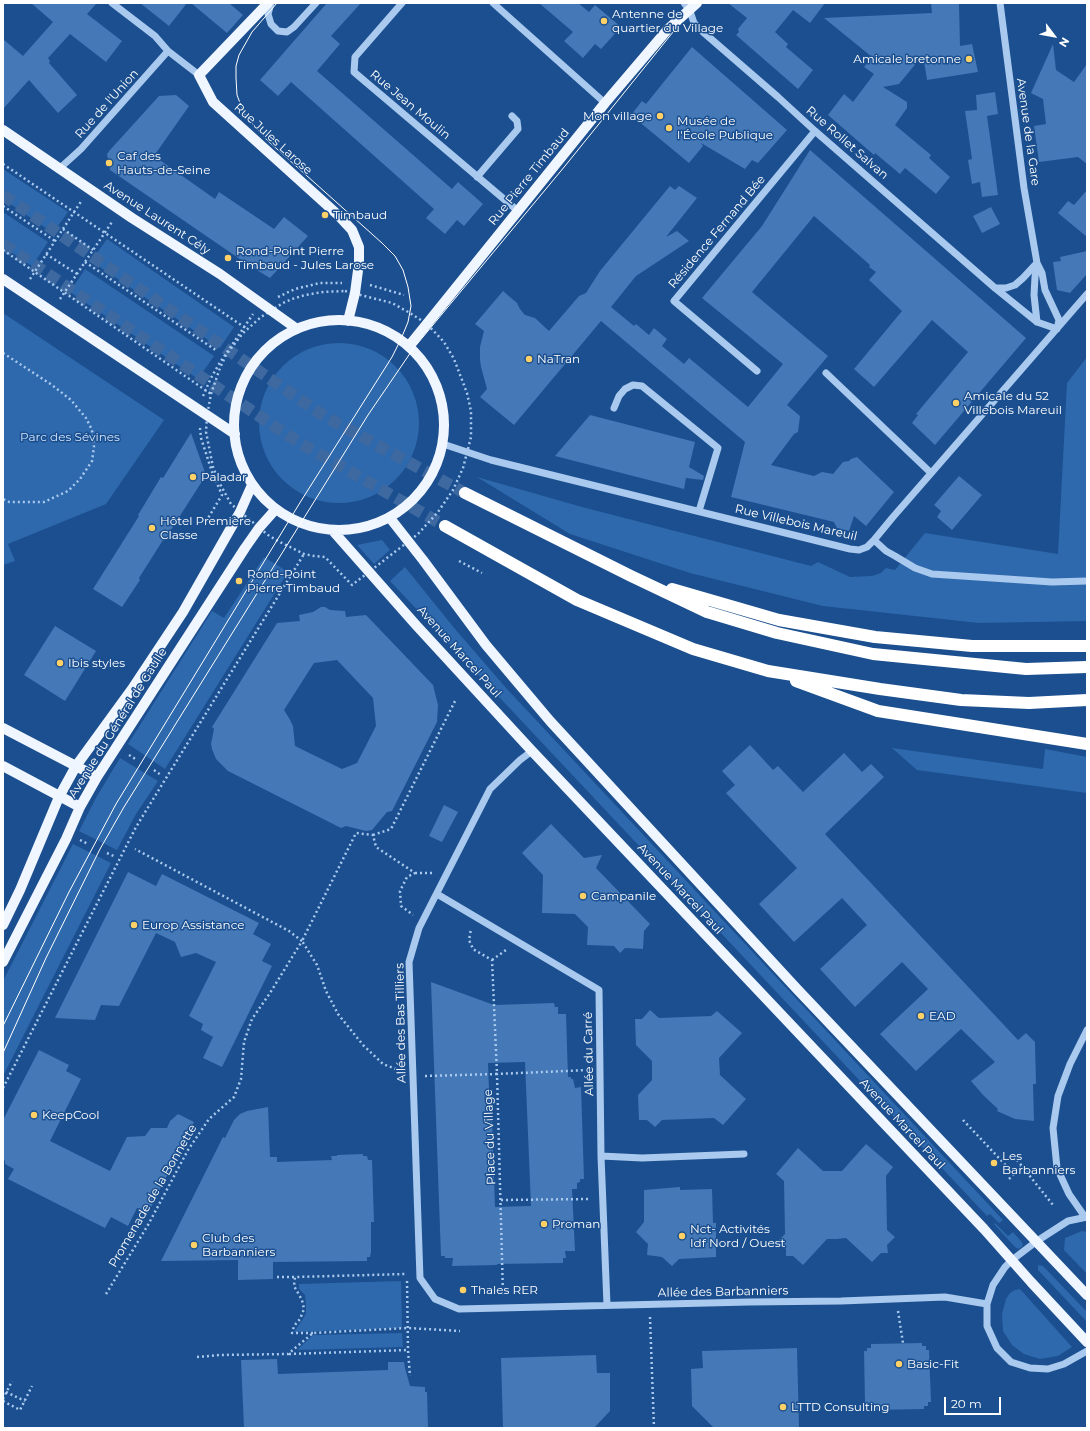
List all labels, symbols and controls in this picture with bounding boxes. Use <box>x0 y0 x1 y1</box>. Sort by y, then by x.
place label: Antenne de quartier du Village <box>612 7 723 35</box>
marker: Antenne de quartier du Village <box>599 16 609 26</box>
north arrow <box>1034 16 1074 56</box>
text: N <box>1056 35 1072 50</box>
place label: Amicale bretonne <box>853 52 961 66</box>
marker: Amicale bretonne <box>964 54 974 64</box>
street label: Rue de l'Union <box>72 67 142 141</box>
street label: Rue Jean Moulin <box>367 67 453 143</box>
street label: Avenue de la Gare <box>1013 77 1043 187</box>
street label: Rue Jules Larose <box>231 100 315 178</box>
street label: Rue Rollet Salvan <box>803 103 891 183</box>
place label: Mon village <box>583 109 652 123</box>
marker: Mon village <box>655 111 665 121</box>
place label: Musée de l'École Publique <box>677 114 773 142</box>
marker: Musée de l'École Publique <box>664 123 674 133</box>
street label: Rue Pierre Timbaud <box>486 126 572 228</box>
place label: Caf des Hauts-de-Seine <box>117 149 210 177</box>
marker: Caf des Hauts-de-Seine <box>104 158 114 168</box>
street label: Résidence Fernand Bée <box>666 173 768 291</box>
street label: Avenue Laurent Cély <box>101 178 213 258</box>
place label: Timbaud <box>333 208 387 222</box>
marker: Timbaud <box>320 210 330 220</box>
place label: Rond-Point Pierre Timbaud - Jules Larose <box>236 244 374 272</box>
marker: Rond-Point Pierre Timbaud - Jules Larose <box>223 253 233 263</box>
place label: NaTran <box>537 352 580 366</box>
marker: NaTran <box>524 354 534 364</box>
place label: Amicale du 52 Villebois Mareuil <box>964 389 1062 417</box>
marker: Amicale du 52 Villebois Mareuil <box>951 398 961 408</box>
park label: Parc des Sévines <box>20 430 120 444</box>
place label: Paladar <box>201 470 247 484</box>
marker: Paladar <box>188 472 198 482</box>
street label: Rue Villebois Mareuil <box>733 502 859 544</box>
place label: Hôtel Première Classe <box>160 514 251 542</box>
marker: Hôtel Première Classe <box>147 523 157 533</box>
place label: Rond-Point Pierre Timbaud <box>247 567 340 595</box>
marker: Rond-Point Pierre Timbaud <box>234 576 244 586</box>
street label: Avenue Marcel Paul <box>414 603 504 701</box>
street label: Avenue du Général de Gaulle <box>66 645 170 801</box>
place label: Ibis styles <box>68 656 125 670</box>
marker: Ibis styles <box>55 658 65 668</box>
street label: Avenue Marcel Paul <box>634 841 726 937</box>
place label: Campanile <box>591 889 656 903</box>
marker: Campanile <box>578 891 588 901</box>
place label: Europ Assistance <box>142 918 245 932</box>
marker: Europ Assistance <box>129 920 139 930</box>
street label: Allée des Bas Tilliers <box>393 963 409 1083</box>
place label: EAD <box>929 1009 956 1023</box>
marker: EAD <box>916 1011 926 1021</box>
street label: Allée du Carré <box>581 1012 597 1096</box>
street label: Avenue Marcel Paul <box>856 1076 948 1172</box>
street label: Place du Village <box>481 1089 499 1185</box>
place label: KeepCool <box>42 1108 99 1122</box>
marker: KeepCool <box>29 1110 39 1120</box>
street label: Promenade de la Bonnette <box>106 1122 200 1270</box>
place label: Les Barbanniers <box>1002 1149 1075 1177</box>
marker: Les Barbanniers <box>989 1158 999 1168</box>
place label: Proman <box>552 1217 600 1231</box>
marker: Proman <box>539 1219 549 1229</box>
place label: Nct- Activités Idf Nord / Ouest <box>690 1222 785 1250</box>
place label: Club des Barbanniers <box>202 1231 275 1259</box>
marker: Nct- Activités Idf Nord / Ouest <box>677 1231 687 1241</box>
marker: Club des Barbanniers <box>189 1240 199 1250</box>
place label: Thales RER <box>471 1283 538 1297</box>
street label: Allée des Barbanniers <box>658 1284 788 1300</box>
marker: Thales RER <box>458 1285 468 1295</box>
place label: Basic-Fit <box>907 1357 959 1371</box>
marker: Basic-Fit <box>894 1359 904 1369</box>
scale bar <box>946 1389 1003 1415</box>
text: 20 m <box>951 1396 982 1411</box>
place label: LTTD Consulting <box>791 1400 889 1414</box>
marker: LTTD Consulting <box>778 1402 788 1412</box>

